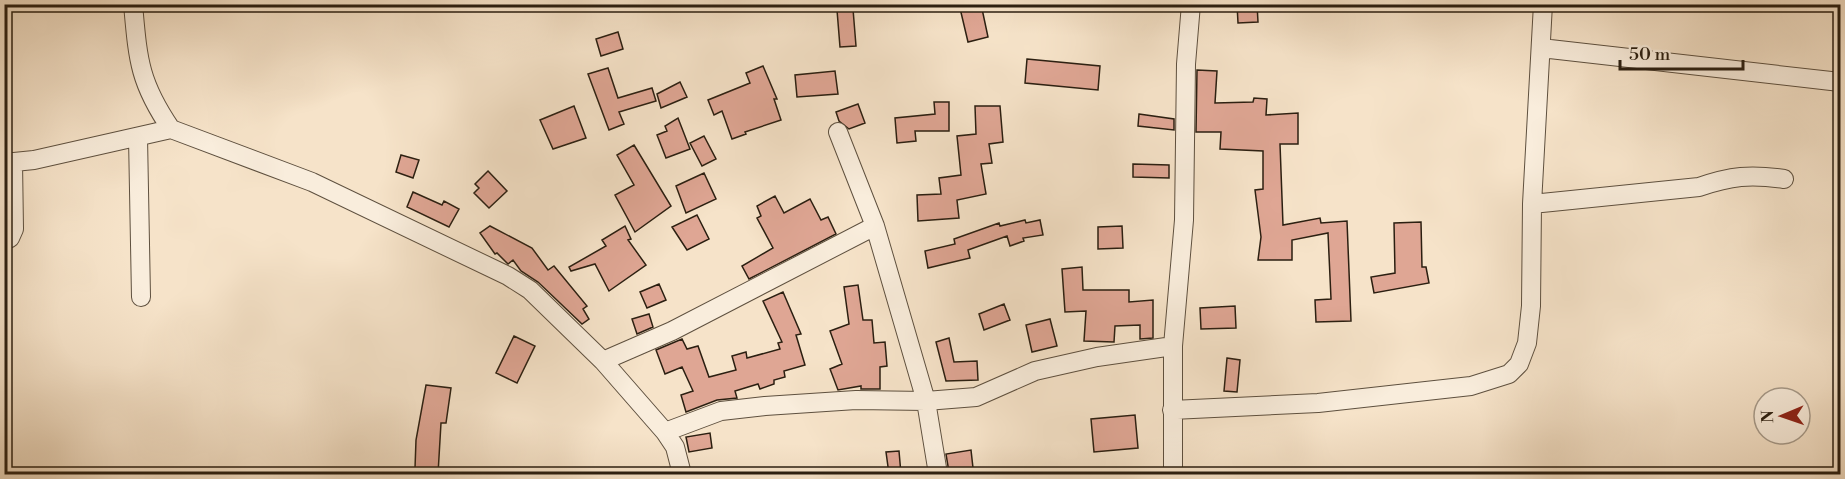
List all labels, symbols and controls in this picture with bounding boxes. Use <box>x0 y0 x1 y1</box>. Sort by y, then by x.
scale bar <box>1620 33 1743 71</box>
text: 50 m <box>1629 43 1671 66</box>
north arrow <box>1752 386 1812 446</box>
text: N <box>1758 409 1778 423</box>

